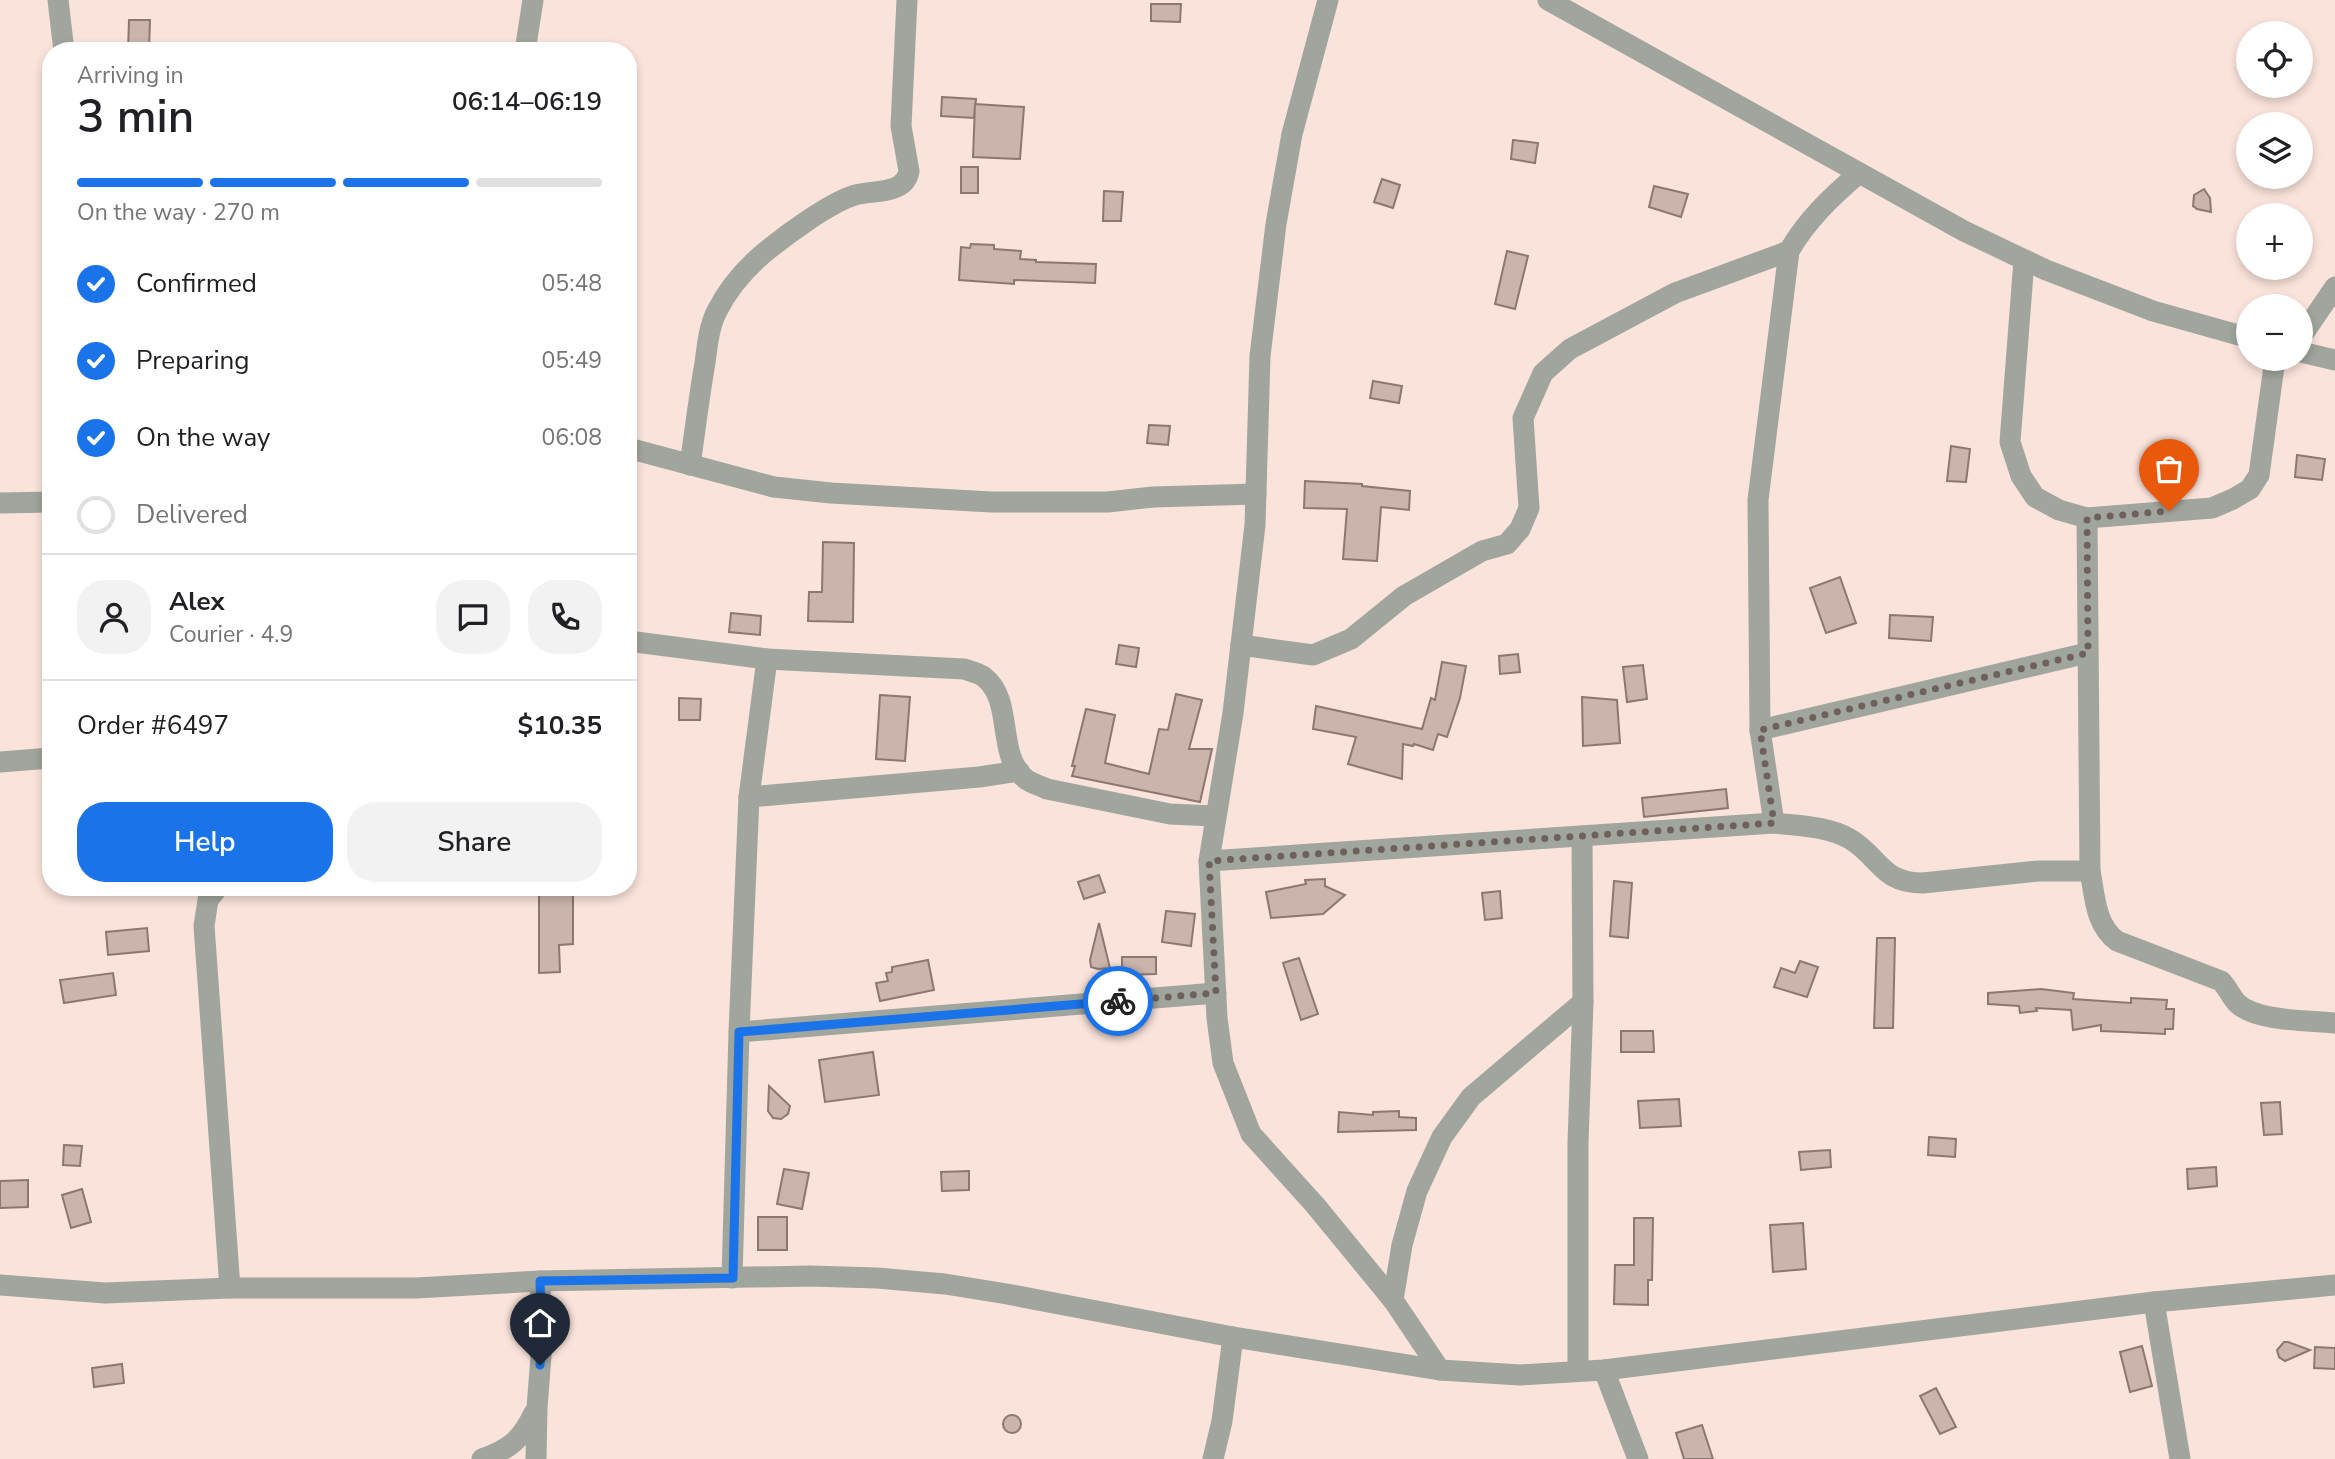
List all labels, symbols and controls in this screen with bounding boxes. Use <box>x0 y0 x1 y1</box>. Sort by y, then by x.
map controls <box>2236 21 2313 371</box>
button: locate <box>2236 21 2313 98</box>
text: Arriving in <box>77 60 184 91</box>
text: 06:14–06:19 <box>452 84 602 119</box>
text: 3 min <box>77 85 194 148</box>
button: layers <box>2236 112 2313 189</box>
text: On the way · 270 m <box>77 197 280 228</box>
button: + <box>2236 203 2313 280</box>
icon: check <box>77 265 115 303</box>
text: Confirmed <box>136 266 257 301</box>
text: 05:48 <box>542 268 602 299</box>
button: − <box>2236 294 2313 371</box>
icon: check <box>77 342 115 380</box>
text: Preparing <box>136 343 249 378</box>
text: 05:49 <box>542 345 602 376</box>
icon: check <box>77 419 115 457</box>
text: On the way <box>136 420 270 455</box>
text: 06:08 <box>542 422 602 453</box>
pin <box>2139 439 2199 511</box>
icon: bag <box>2150 450 2188 488</box>
text: Delivered <box>136 497 248 532</box>
button: person <box>77 580 151 654</box>
button: chat <box>436 580 510 654</box>
button: phone <box>528 580 602 654</box>
text: Alex <box>169 584 225 619</box>
text: Courier · 4.9 <box>169 619 293 650</box>
text: Order #6497 <box>77 708 229 743</box>
text: $10.35 <box>518 708 602 743</box>
button: Help <box>77 802 333 882</box>
button: Share <box>347 802 602 882</box>
courier <box>1083 966 1153 1036</box>
icon: bike <box>1099 982 1137 1020</box>
pin <box>510 1293 570 1365</box>
icon: home <box>521 1304 559 1342</box>

